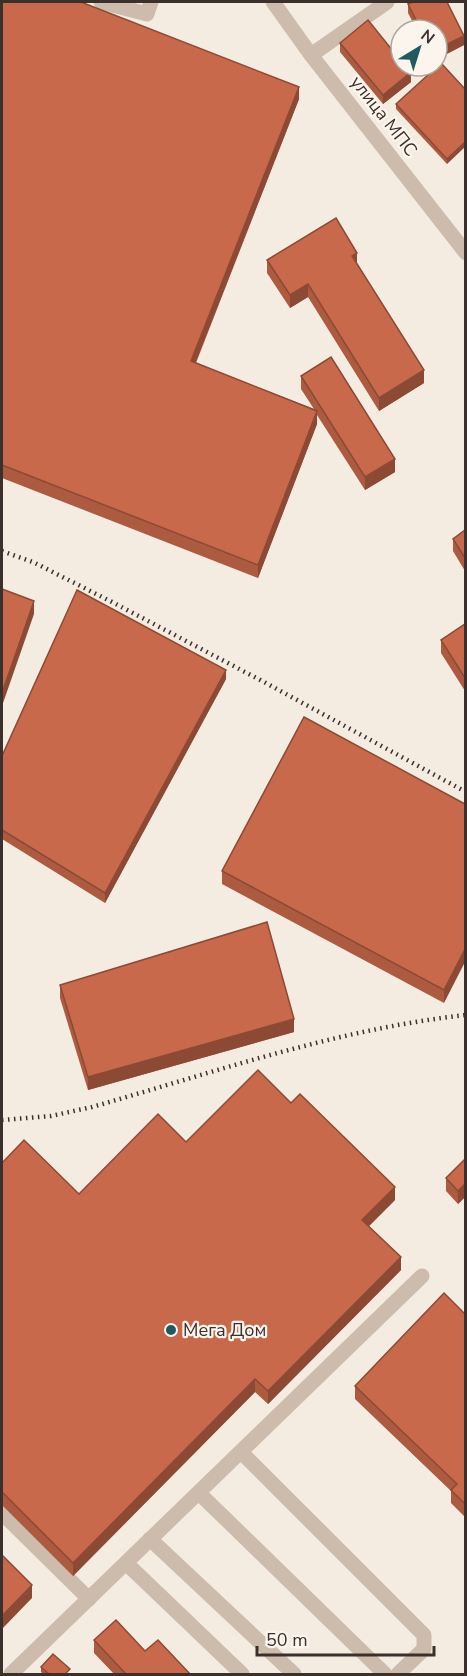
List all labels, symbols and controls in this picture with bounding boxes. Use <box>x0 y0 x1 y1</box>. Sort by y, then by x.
north arrow <box>389 18 449 78</box>
text: N <box>416 25 439 49</box>
street label: улица МПС <box>345 71 423 161</box>
place label: Мега Дом <box>183 1318 266 1342</box>
marker: Мега Дом <box>164 1323 178 1337</box>
scale bar <box>257 1619 434 1657</box>
text: 50 m <box>266 1628 308 1652</box>

